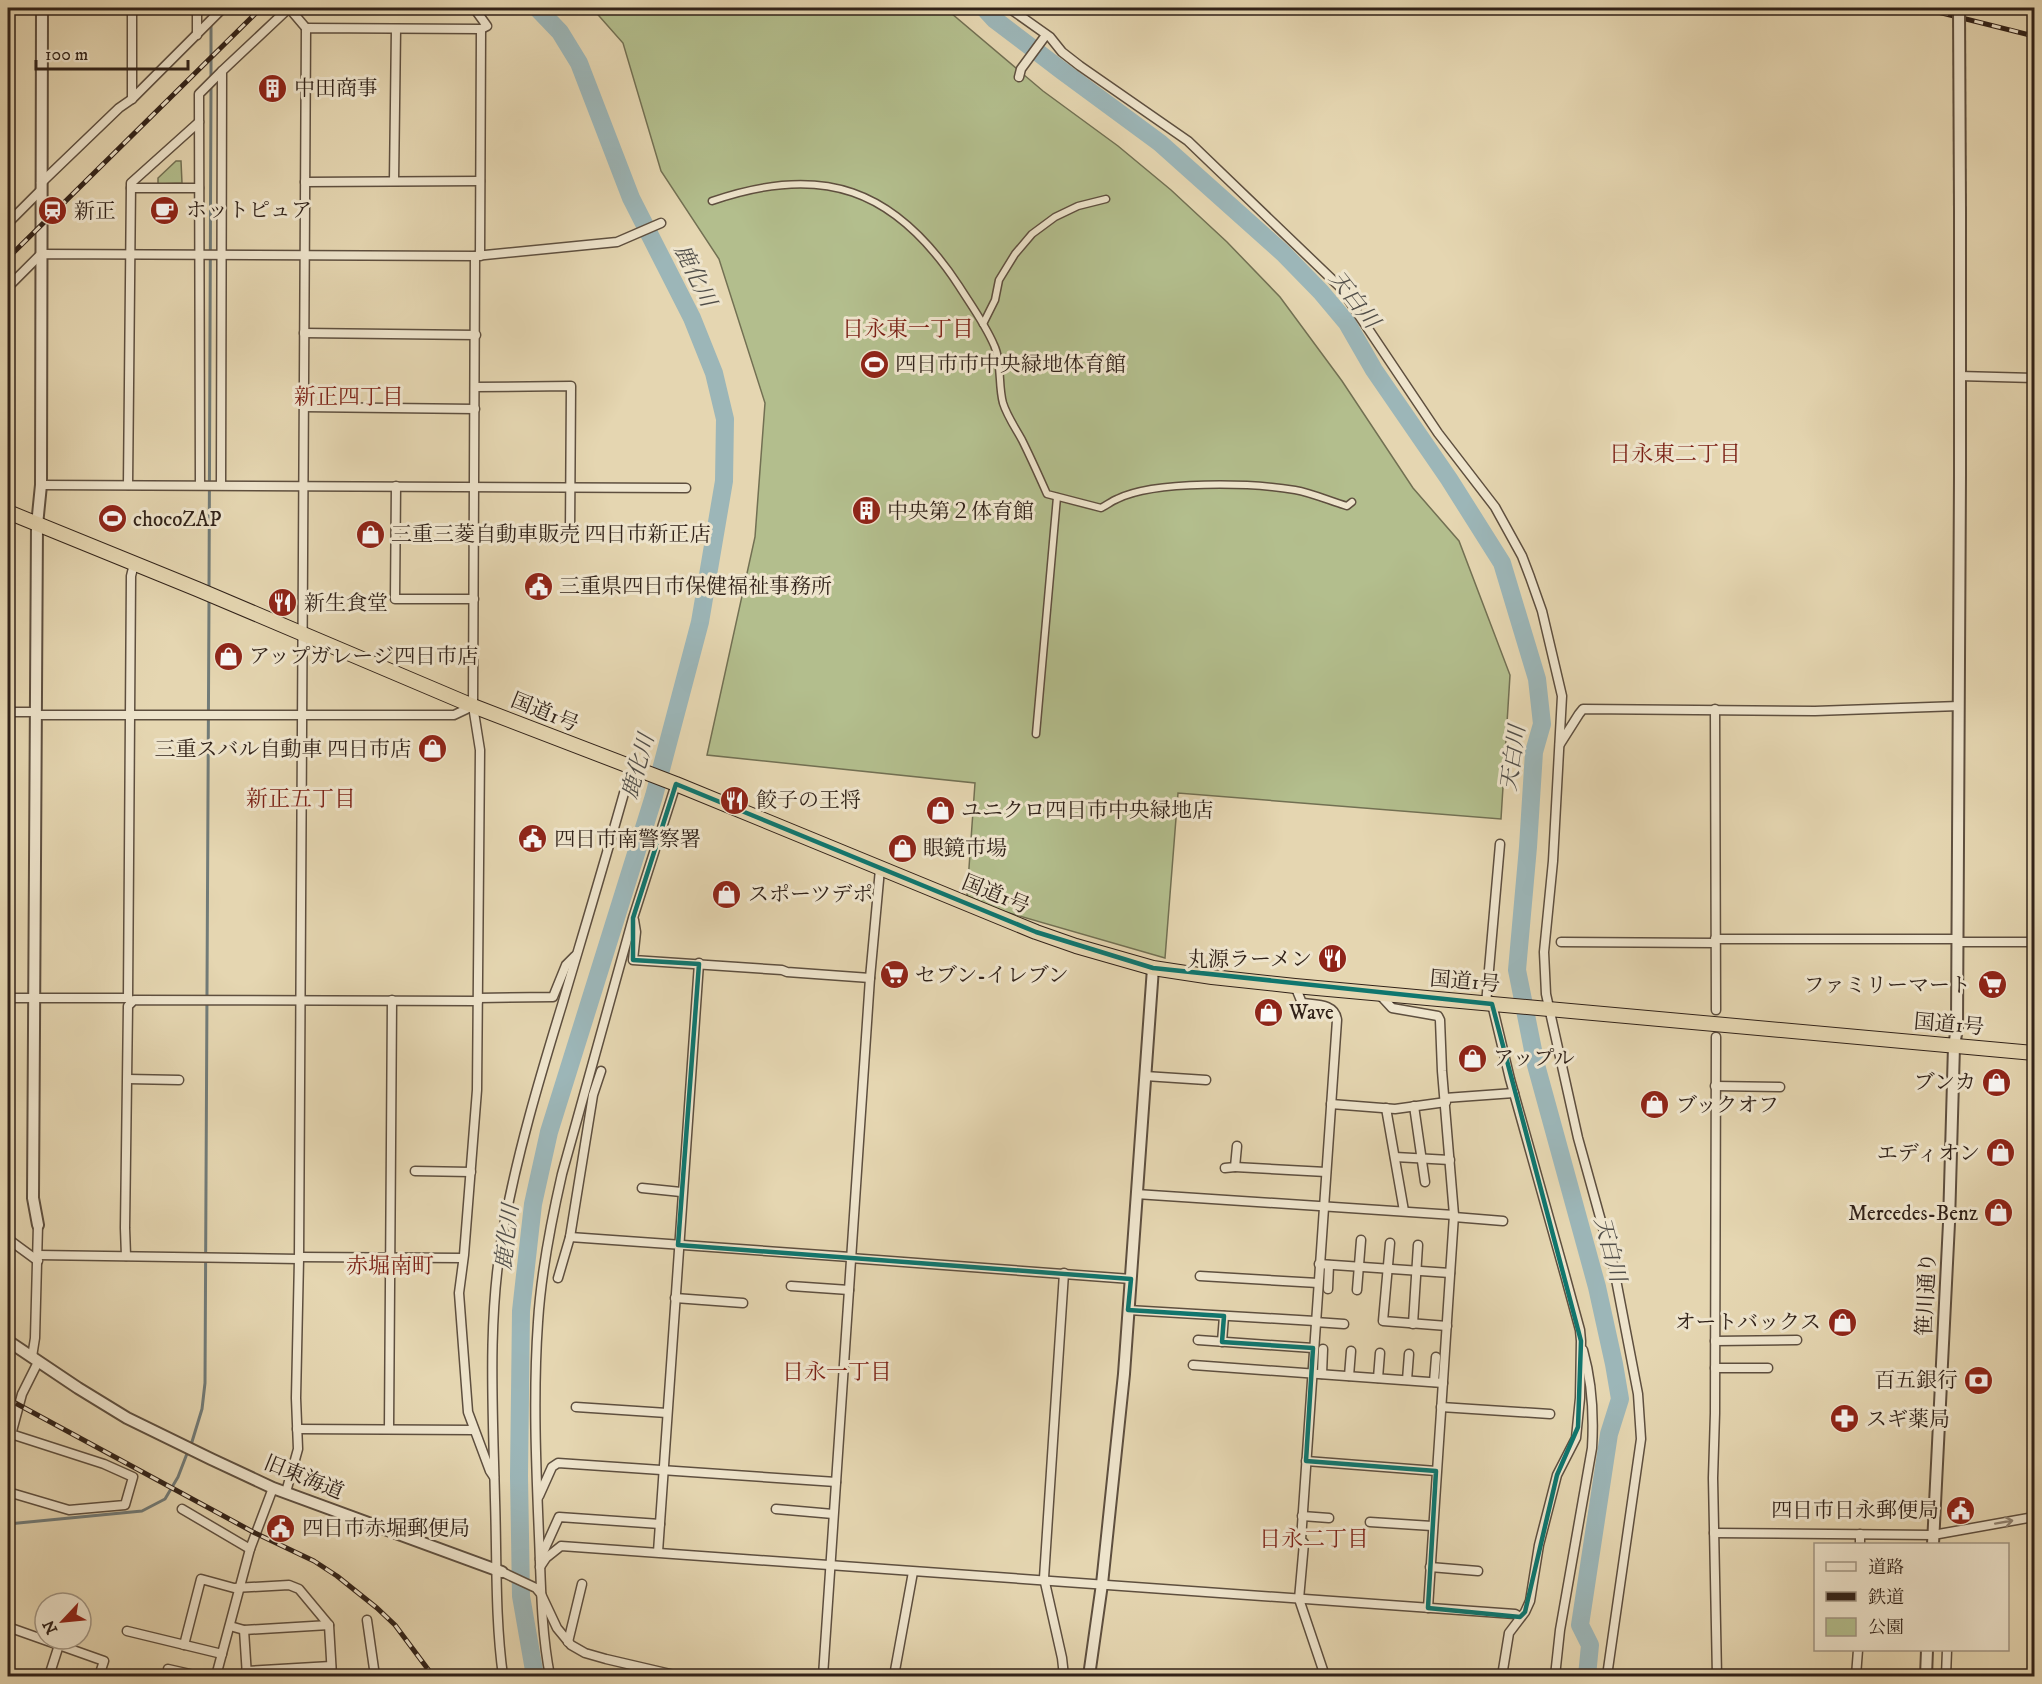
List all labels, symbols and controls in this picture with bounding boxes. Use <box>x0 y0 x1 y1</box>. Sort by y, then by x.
scale bar <box>36 33 188 71</box>
text: 100 m <box>45 44 88 66</box>
building icon: 中田商事 <box>257 72 289 104</box>
place label: 中田商事 <box>294 76 378 102</box>
cafe icon: ホットピュア <box>149 194 181 226</box>
station icon: 新正 <box>37 195 69 227</box>
place label: ホットピュア <box>186 198 312 224</box>
place label: 新正 <box>74 199 116 225</box>
water label: 鹿化川 <box>668 240 722 313</box>
water label: 天白川 <box>1323 266 1386 336</box>
district label: 日永東一丁目 <box>842 316 974 343</box>
sports icon: 四日市市中央緑地体育館 <box>858 348 890 380</box>
place label: 四日市市中央緑地体育館 <box>895 352 1126 378</box>
district label: 新正四丁目 <box>294 384 404 411</box>
district label: 日永東二丁目 <box>1609 441 1741 468</box>
building icon: 中央第２体育館 <box>850 495 882 527</box>
place label: 中央第２体育館 <box>887 499 1034 525</box>
sports icon: chocoZAP <box>96 503 128 535</box>
place label: chocoZAP <box>133 507 221 533</box>
shop icon: 三重三菱自動車販売 四日市新正店 <box>354 518 386 550</box>
place label: 三重三菱自動車販売 四日市新正店 <box>391 522 711 548</box>
public building icon: 三重県四日市保健福祉事務所 <box>522 570 554 602</box>
place label: 三重県四日市保健福祉事務所 <box>559 574 832 600</box>
restaurant icon: 新生食堂 <box>267 587 299 619</box>
place label: 新生食堂 <box>304 591 388 617</box>
shop icon: アップガレージ四日市店 <box>212 640 244 672</box>
place label: アップガレージ四日市店 <box>249 644 478 670</box>
street label: 国道1号 <box>507 688 582 738</box>
water label: 天白川 <box>1496 722 1532 793</box>
water label: 鹿化川 <box>616 729 661 802</box>
shop icon: 三重スバル自動車 四日市店 <box>416 733 448 765</box>
place label: 三重スバル自動車 四日市店 <box>154 737 411 763</box>
restaurant icon: 餃子の王将 <box>719 784 751 816</box>
district label: 新正五丁目 <box>246 786 356 813</box>
place label: 餃子の王将 <box>756 788 861 814</box>
shop icon: ユニクロ四日市中央緑地店 <box>924 794 956 826</box>
place label: ユニクロ四日市中央緑地店 <box>961 798 1213 824</box>
public building icon: 四日市南警察署 <box>517 823 549 855</box>
place label: 四日市南警察署 <box>554 827 701 853</box>
shop icon: 眼鏡市場 <box>886 832 918 864</box>
place label: 眼鏡市場 <box>923 836 1007 862</box>
street label: 国道1号 <box>958 870 1033 920</box>
shop icon: スポーツデポ <box>711 878 743 910</box>
place label: スポーツデポ <box>748 882 873 908</box>
restaurant icon: 丸源ラーメン <box>1317 943 1349 975</box>
place label: 丸源ラーメン <box>1187 947 1312 973</box>
supermarket icon: セブン-イレブン <box>878 959 910 991</box>
place label: セブン-イレブン <box>915 963 1069 989</box>
street label: 国道1号 <box>1429 966 1501 998</box>
supermarket icon: ファミリーマート <box>1976 969 2008 1001</box>
place label: ファミリーマート <box>1803 973 1971 999</box>
shop icon: Wave <box>1252 996 1284 1028</box>
place label: Wave <box>1288 1000 1334 1026</box>
street label: 国道1号 <box>1913 1009 1985 1041</box>
shop icon: アップル <box>1456 1042 1488 1074</box>
place label: アップル <box>1493 1046 1575 1072</box>
shop icon: ブンカ <box>1981 1066 2013 1098</box>
place label: ブンカ <box>1914 1070 1976 1096</box>
shop icon: ブックオフ <box>1639 1089 1671 1121</box>
place label: ブックオフ <box>1676 1093 1779 1119</box>
shop icon: エディオン <box>1985 1137 2017 1169</box>
place label: エディオン <box>1877 1141 1980 1167</box>
shop icon: Mercedes-Benz <box>1983 1197 2015 1229</box>
water label: 鹿化川 <box>490 1201 525 1272</box>
place label: Mercedes-Benz <box>1848 1201 1978 1227</box>
water label: 天白川 <box>1588 1214 1632 1287</box>
street label: 笹川通り <box>1912 1251 1942 1337</box>
district label: 赤堀南町 <box>346 1253 434 1280</box>
shop icon: オートバックス <box>1826 1306 1858 1338</box>
place label: オートバックス <box>1675 1310 1821 1336</box>
district label: 日永一丁目 <box>782 1359 892 1386</box>
bank icon: 百五銀行 <box>1963 1364 1995 1396</box>
place label: 百五銀行 <box>1874 1368 1958 1394</box>
pharmacy icon: スギ薬局 <box>1829 1403 1861 1435</box>
place label: スギ薬局 <box>1866 1407 1950 1433</box>
street label: 旧東海道 <box>260 1450 347 1506</box>
public building icon: 四日市日永郵便局 <box>1944 1494 1976 1526</box>
place label: 四日市日永郵便局 <box>1771 1498 1939 1524</box>
public building icon: 四日市赤堀郵便局 <box>265 1512 297 1544</box>
place label: 四日市赤堀郵便局 <box>302 1516 470 1542</box>
one-way arrow <box>1994 1516 2014 1527</box>
district label: 日永二丁目 <box>1259 1526 1369 1553</box>
legend <box>1814 1543 2009 1651</box>
text: 道路 <box>1868 1557 1904 1579</box>
text: 鉄道 <box>1868 1587 1904 1609</box>
north arrow <box>33 1591 93 1651</box>
text: N <box>39 1617 62 1637</box>
text: 公園 <box>1868 1617 1904 1639</box>

